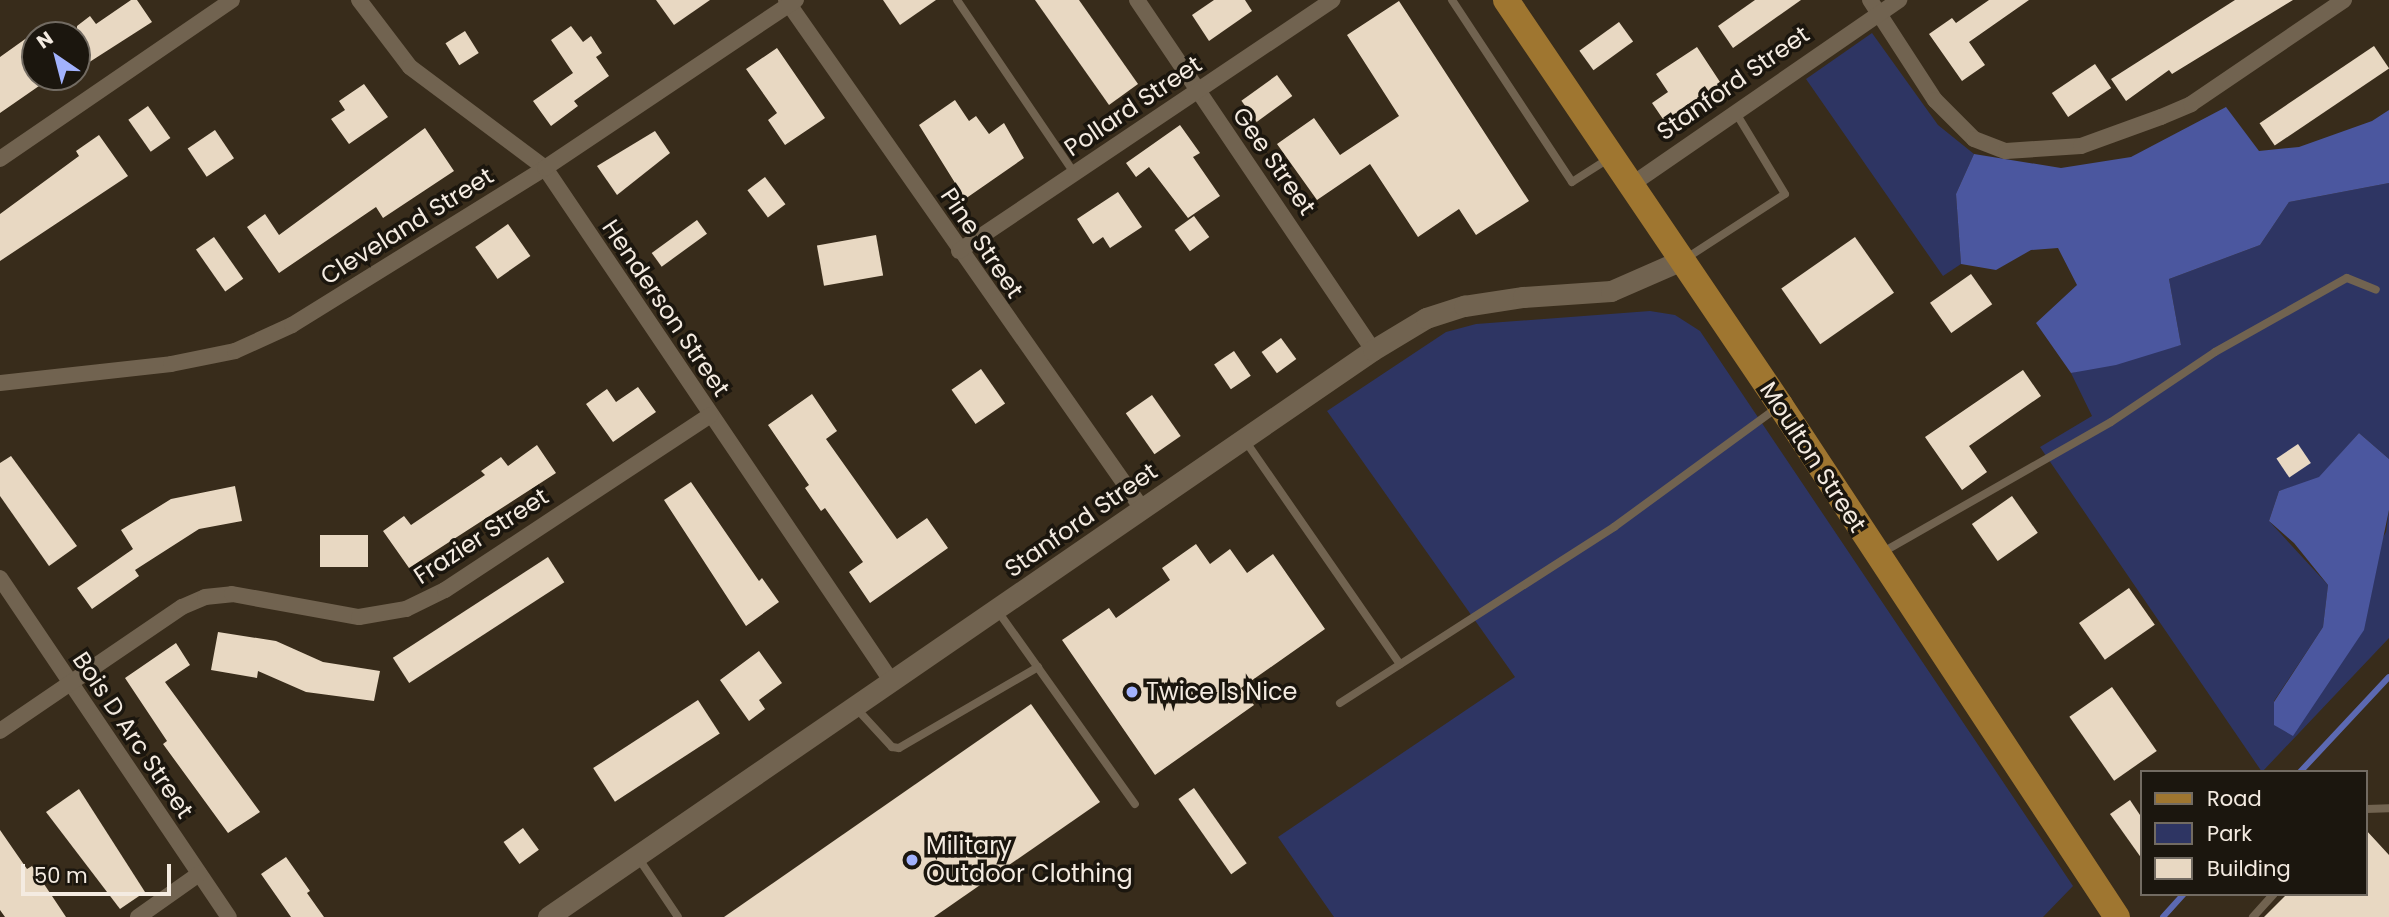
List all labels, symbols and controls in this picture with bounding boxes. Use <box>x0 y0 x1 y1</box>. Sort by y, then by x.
street label: Stanford Street <box>1651 20 1815 146</box>
north arrow <box>21 21 91 91</box>
text: N <box>31 25 58 55</box>
street label: Pollard Street <box>1059 50 1207 162</box>
street label: Gee Street <box>1226 101 1322 221</box>
street label: Cleveland Street <box>315 161 499 291</box>
street label: Pine Street <box>935 182 1029 304</box>
street label: Henderson Street <box>596 214 736 402</box>
street label: Moulton Street <box>1754 376 1872 538</box>
street label: Stanford Street <box>999 457 1163 583</box>
street label: Frazier Street <box>408 482 554 590</box>
street label: Bois D Arc Street <box>67 646 199 824</box>
place label: Twice Is Nice <box>1146 678 1297 706</box>
marker: Twice Is Nice <box>1124 684 1140 700</box>
legend <box>2140 770 2368 896</box>
text: Road <box>2207 784 2262 813</box>
text: Park <box>2207 819 2252 848</box>
place label: Military Outdoor Clothing <box>926 832 1133 888</box>
scale bar <box>24 850 175 894</box>
marker: Military Outdoor Clothing <box>904 852 920 868</box>
text: Building <box>2207 854 2291 883</box>
text: 50 m <box>34 861 88 890</box>

